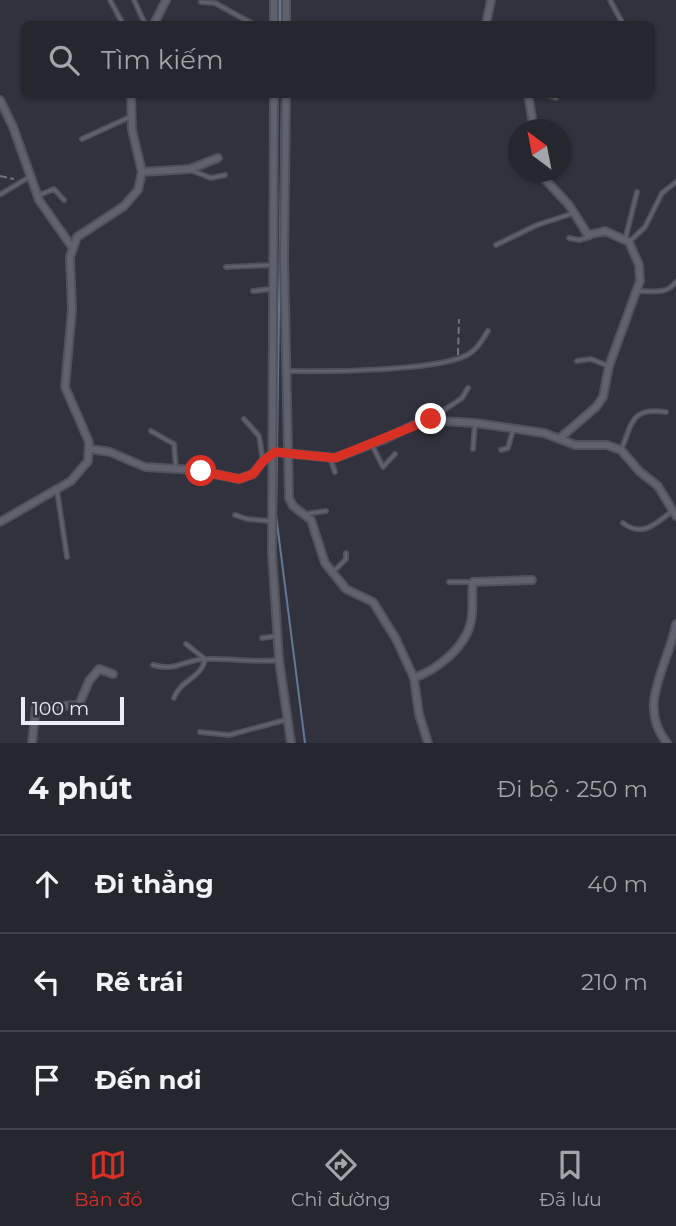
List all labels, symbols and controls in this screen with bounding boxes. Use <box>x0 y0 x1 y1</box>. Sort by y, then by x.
search box <box>21 21 655 98</box>
icon: search <box>45 41 83 79</box>
text: Tìm kiếm <box>101 44 224 76</box>
north arrow <box>508 119 571 182</box>
route end <box>415 403 446 434</box>
route start <box>185 455 216 486</box>
scale bar <box>21 694 124 726</box>
text: 100 m <box>32 697 89 720</box>
text: 4 phút <box>28 770 132 807</box>
text: Đi bộ · 250 m <box>497 775 648 803</box>
icon: ahead <box>28 865 66 903</box>
text: Đi thẳng <box>95 868 214 900</box>
text: 40 m <box>587 870 648 898</box>
icon: left <box>28 963 66 1001</box>
text: Rẽ trái <box>95 966 183 998</box>
text: 210 m <box>581 968 648 996</box>
icon: arrive <box>28 1061 66 1099</box>
text: Đến nơi <box>95 1064 201 1096</box>
tab: Bản đồ <box>74 1146 142 1211</box>
tab: Chỉ đường <box>291 1146 391 1211</box>
tab: Đã lưu <box>539 1146 602 1211</box>

